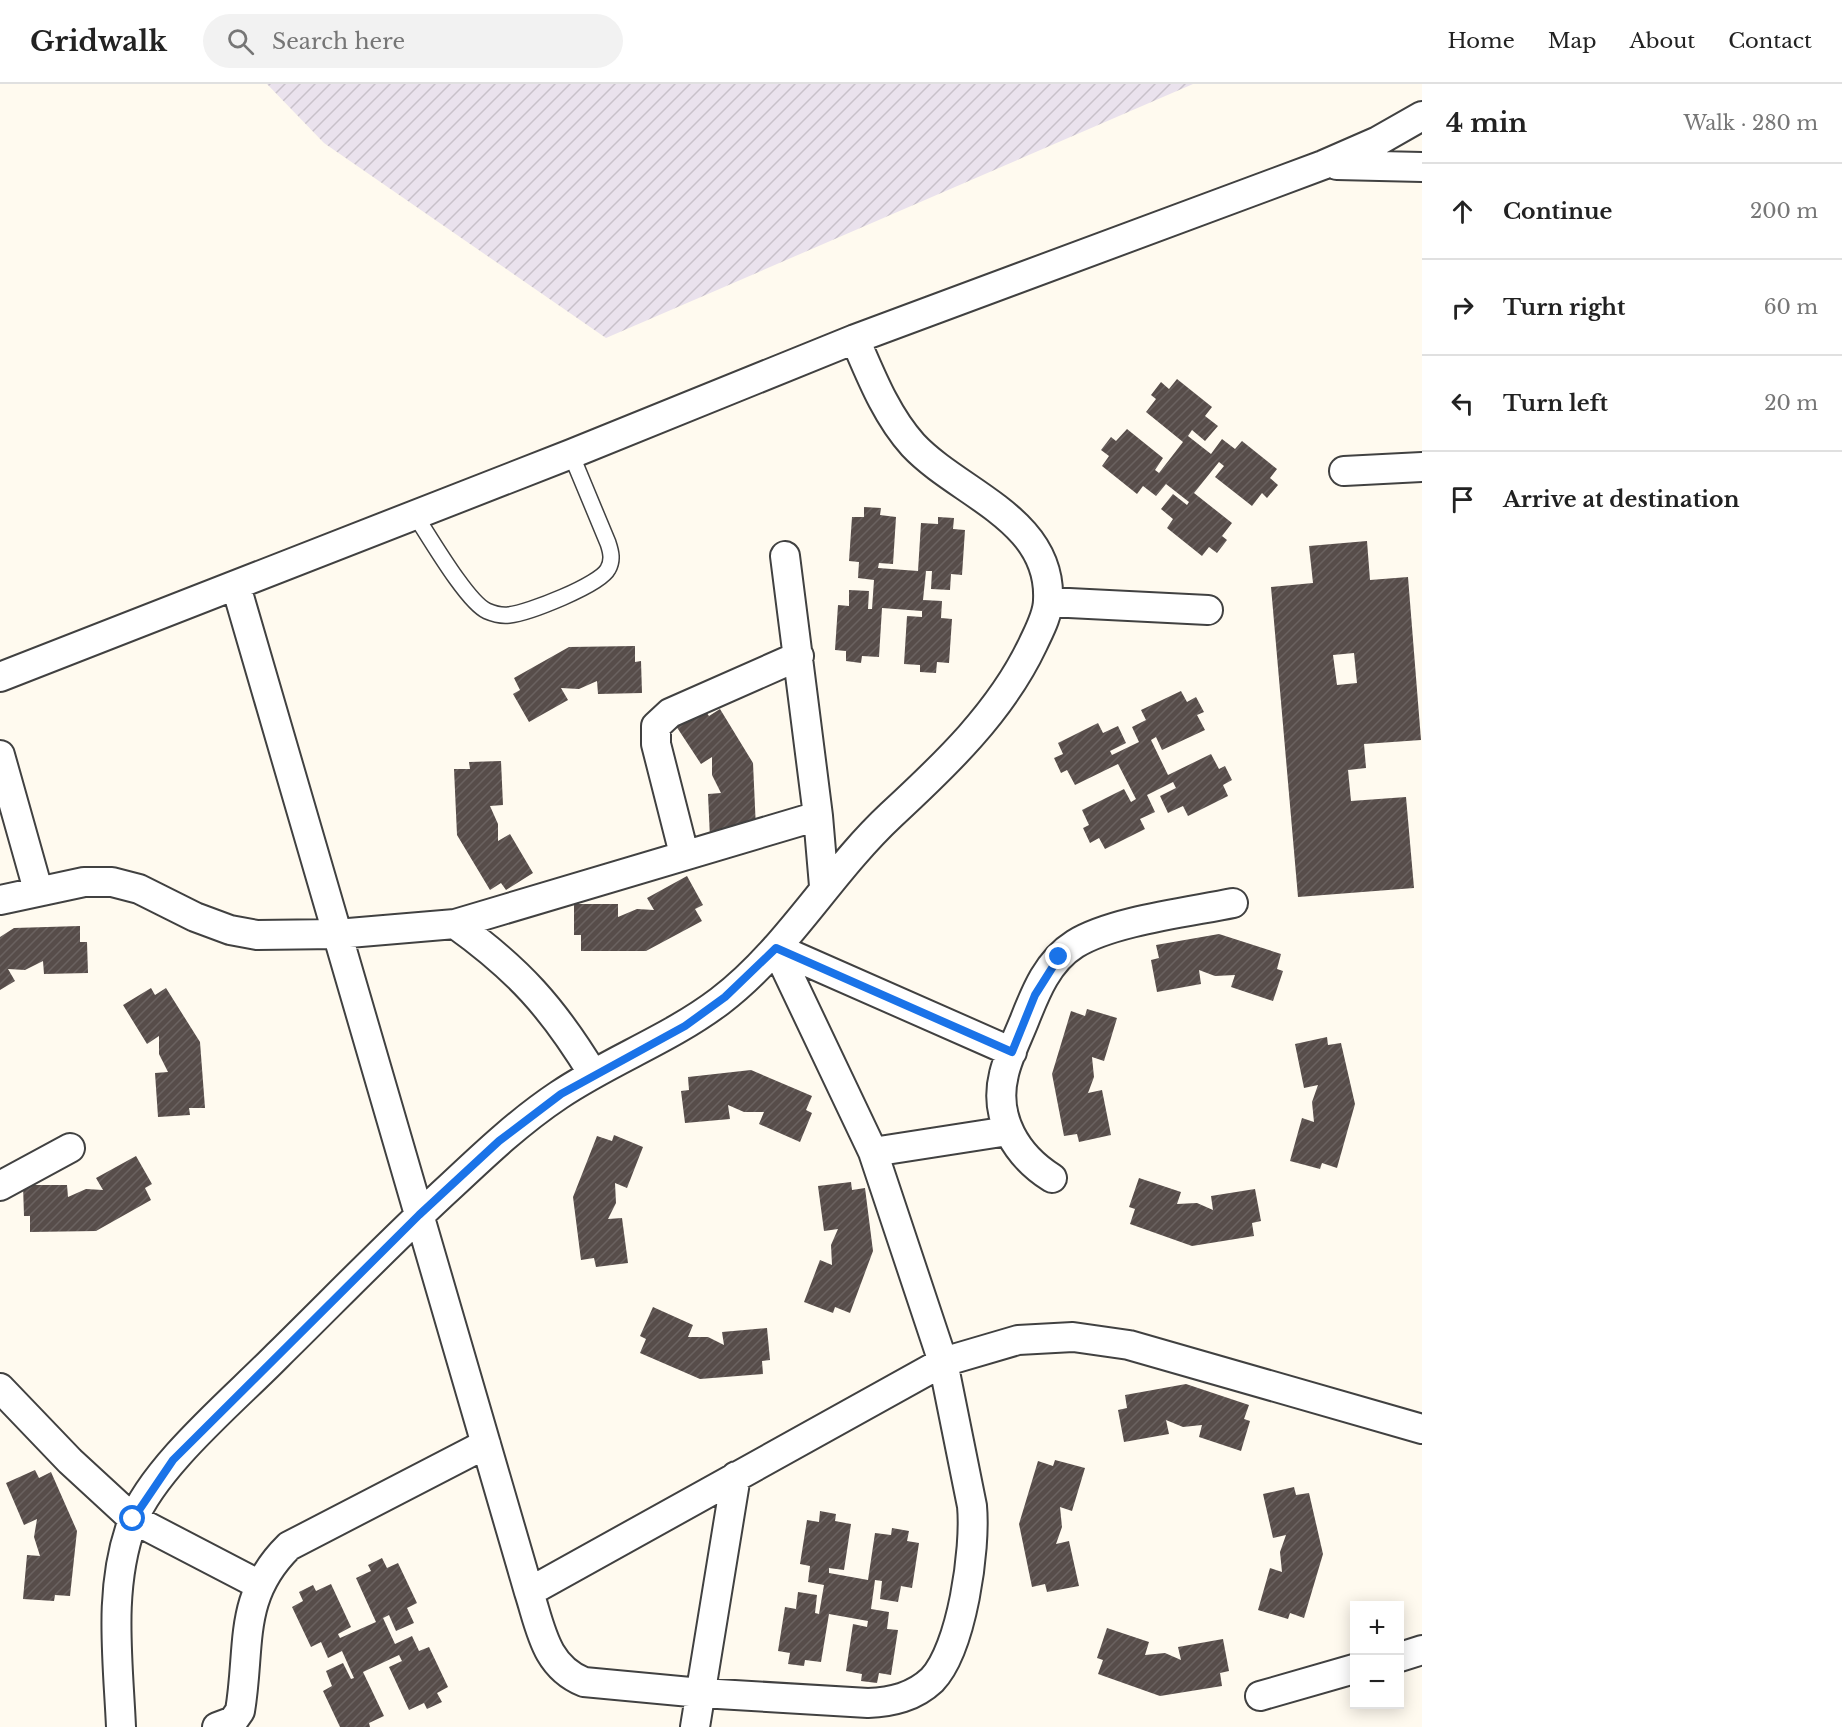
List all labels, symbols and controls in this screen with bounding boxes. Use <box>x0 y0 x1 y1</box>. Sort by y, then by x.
search box <box>203 14 623 68</box>
text: Gridwalk <box>30 24 167 59</box>
icon: search <box>224 25 257 58</box>
text: Search here <box>272 28 405 55</box>
text: Home <box>1448 28 1515 54</box>
text: Map <box>1548 28 1596 54</box>
text: About <box>1629 28 1695 54</box>
text: Contact <box>1728 28 1812 54</box>
text: 4 min <box>1446 107 1527 139</box>
text: Walk · 280 m <box>1684 111 1818 135</box>
icon: ahead <box>1446 195 1479 228</box>
text: Continue <box>1503 198 1612 225</box>
text: 200 m <box>1750 199 1818 223</box>
icon: right <box>1446 291 1479 324</box>
text: Turn right <box>1503 294 1625 321</box>
text: 60 m <box>1764 295 1818 319</box>
icon: left <box>1446 387 1479 420</box>
text: Turn left <box>1503 390 1608 417</box>
text: 20 m <box>1764 391 1818 415</box>
icon: arrive <box>1446 483 1479 516</box>
text: Arrive at destination <box>1503 486 1740 513</box>
route end <box>1045 943 1071 969</box>
route start <box>119 1505 145 1531</box>
map controls <box>1350 1601 1404 1709</box>
button: + <box>1350 1601 1404 1655</box>
button: − <box>1350 1655 1404 1709</box>

